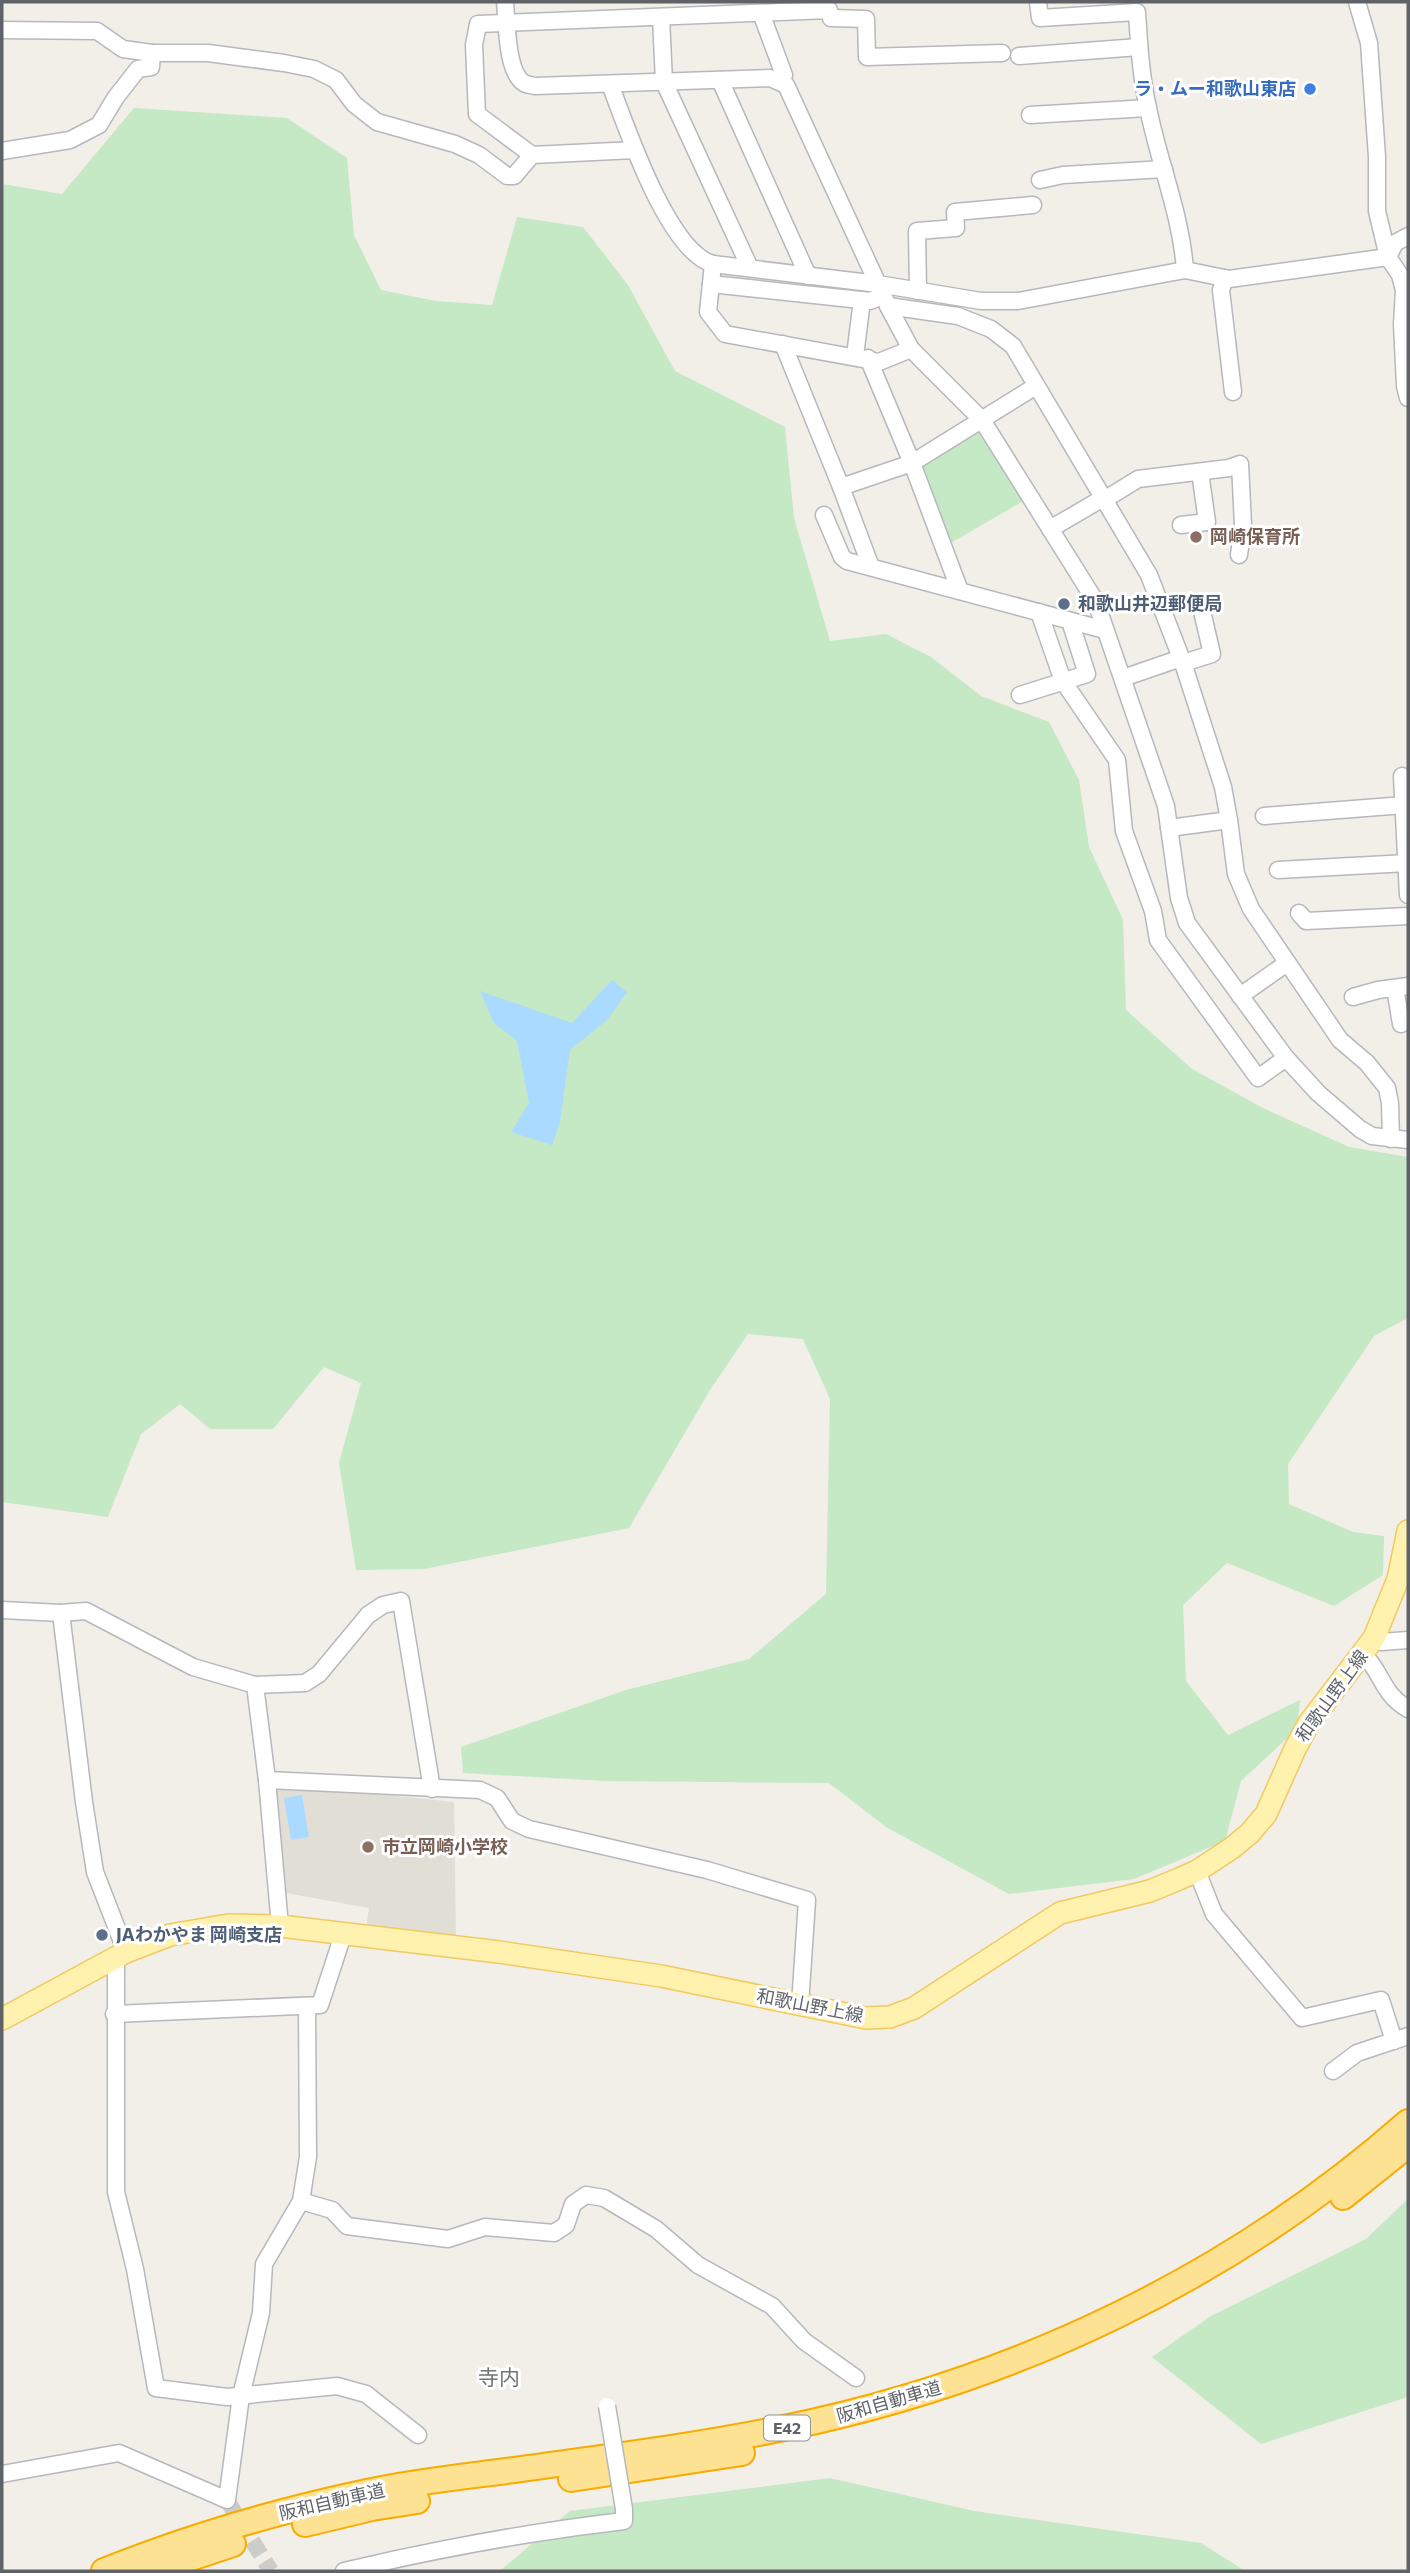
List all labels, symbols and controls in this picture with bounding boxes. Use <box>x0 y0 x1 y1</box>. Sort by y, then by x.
place label: ラ・ムー和歌山東店 <box>1134 77 1296 99</box>
marker: ラ・ムー和歌山東店 <box>1302 81 1318 97</box>
place label: 岡崎保育所 <box>1210 525 1300 547</box>
marker: 岡崎保育所 <box>1188 529 1204 545</box>
place label: 和歌山井辺郵便局 <box>1078 592 1222 614</box>
marker: 和歌山井辺郵便局 <box>1056 596 1072 612</box>
street label: 和歌山野上線 <box>1291 1645 1372 1746</box>
place label: 市立岡崎小学校 <box>382 1835 508 1857</box>
marker: 市立岡崎小学校 <box>360 1839 376 1855</box>
place label: JAわかやま 岡崎支店 <box>116 1923 282 1945</box>
marker: JAわかやま 岡崎支店 <box>94 1927 110 1943</box>
street label: 和歌山野上線 <box>755 1984 865 2026</box>
district label: 寺内 <box>478 2364 520 2389</box>
street label: 阪和自動車道 <box>834 2376 944 2426</box>
road number: E42 <box>764 2416 810 2440</box>
street label: 阪和自動車道 <box>277 2478 387 2524</box>

